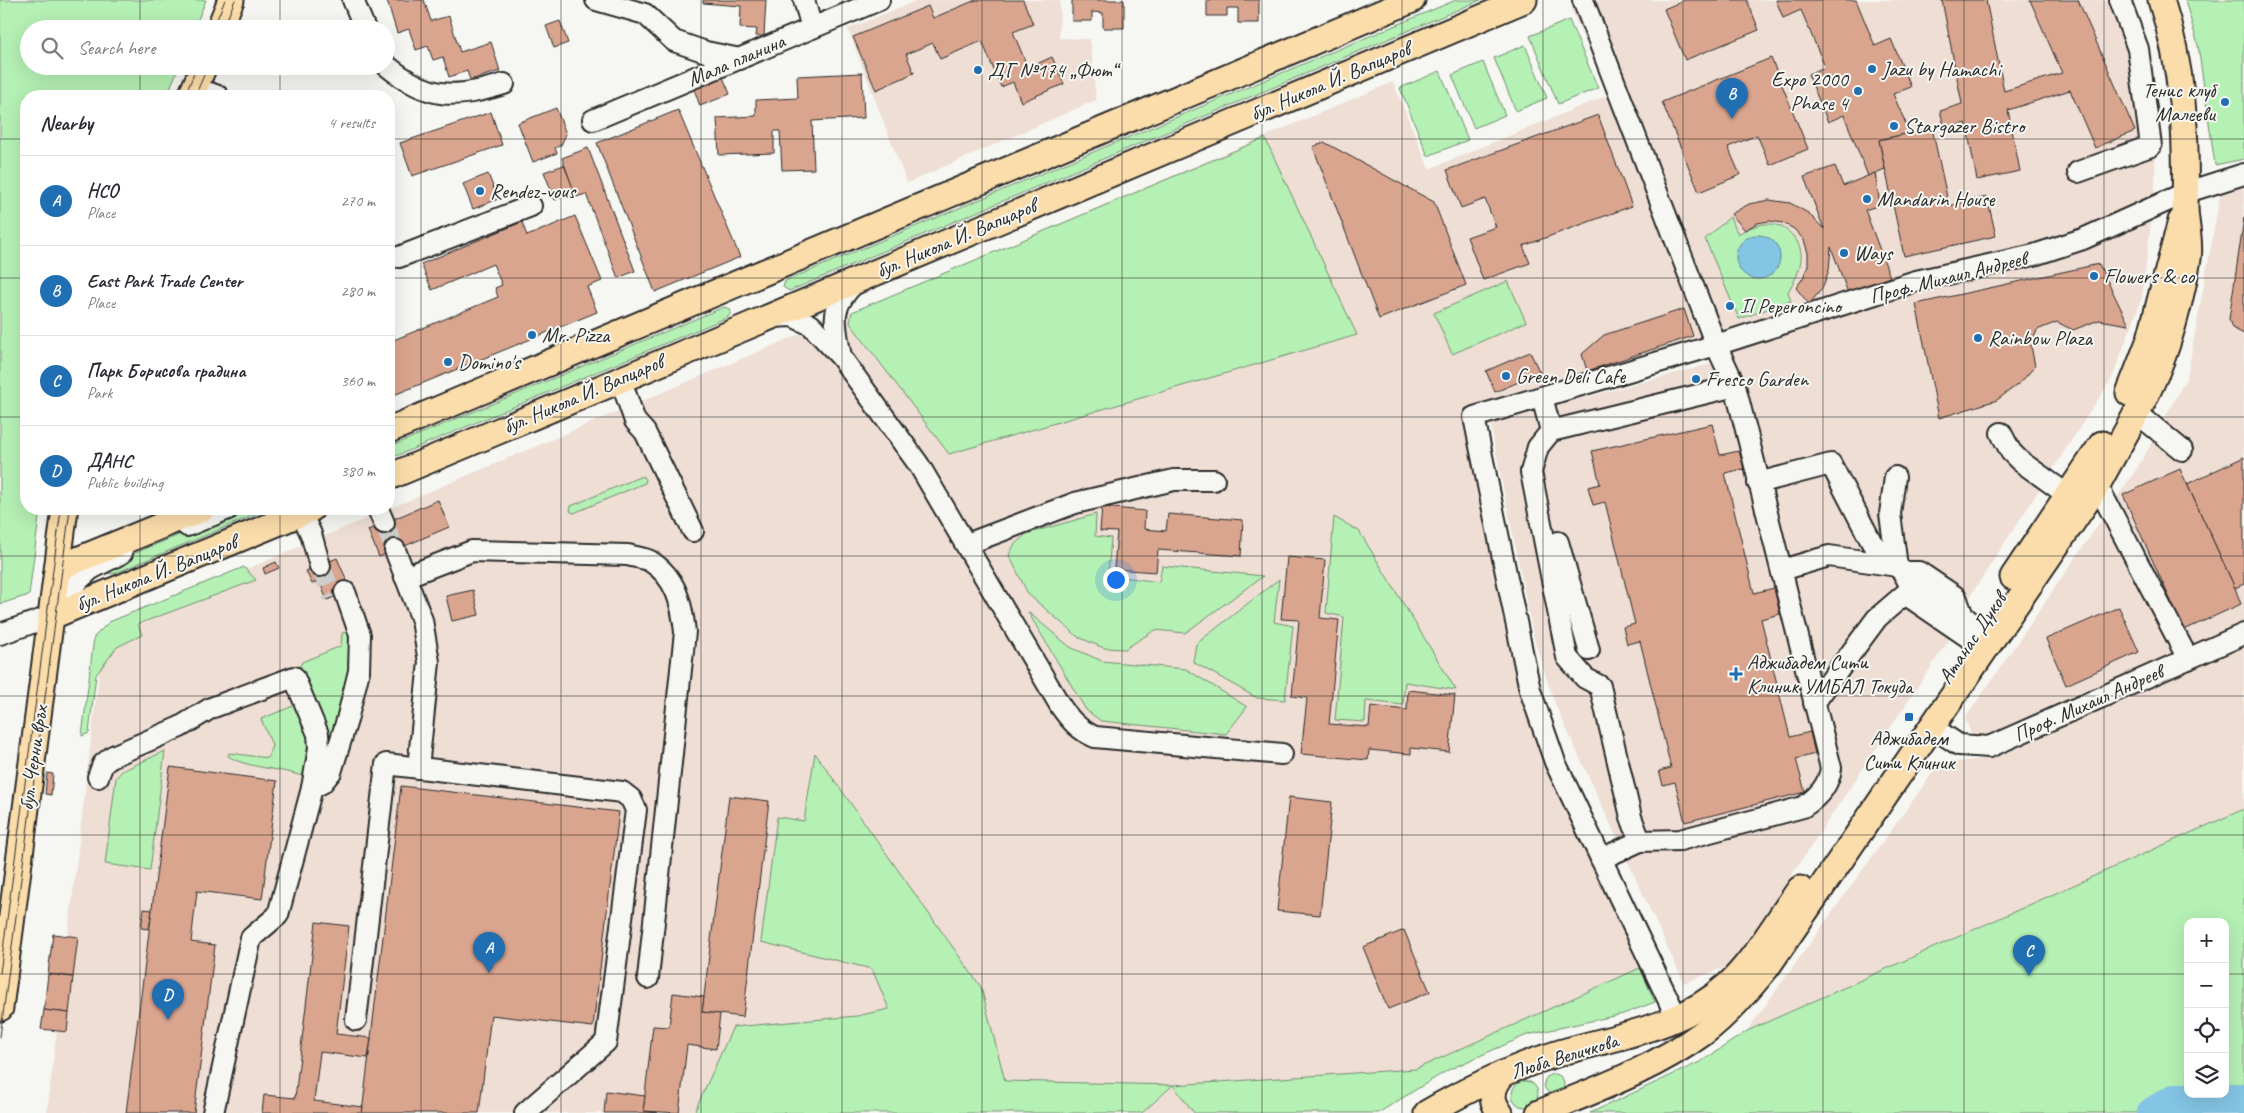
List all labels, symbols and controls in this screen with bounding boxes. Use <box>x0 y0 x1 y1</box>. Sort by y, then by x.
search box <box>20 20 395 75</box>
street label: Мала планина <box>683 27 790 92</box>
icon: search <box>38 34 66 62</box>
street label: бул. Никола Й. Вапцаров <box>1246 34 1418 126</box>
text: Search here <box>78 36 155 60</box>
place label: Jazu by Hamachi <box>1881 56 2004 82</box>
place label: ДГ №174 „Фют“ <box>988 57 1121 83</box>
marker: Jazu by Hamachi <box>1866 63 1878 75</box>
marker: ДГ №174 „Фют“ <box>972 64 984 76</box>
place label: Expo 2000 Phase 4 <box>1771 66 1851 116</box>
place label: Тенис клуб Малееви <box>2143 77 2218 127</box>
pin: B <box>1716 78 1748 119</box>
marker: Expo 2000 Phase 4 <box>1852 85 1864 97</box>
marker: Тенис клуб Малееви <box>2219 96 2231 108</box>
text: Nearby <box>40 110 93 136</box>
text: 4 results <box>328 113 375 133</box>
place label: Stargazer Bistro <box>1904 113 2027 139</box>
marker: Stargazer Bistro <box>1888 120 1900 132</box>
place label: Rendez-vous <box>490 178 577 204</box>
text: НСО <box>87 179 118 203</box>
marker: Rendez-vous <box>474 185 486 197</box>
place label: Mandarin House <box>1877 186 1996 212</box>
text: A <box>52 191 60 211</box>
text: 270 m <box>341 191 375 211</box>
street label: бул. Никола Й. Вапцаров <box>872 191 1044 283</box>
marker: Mandarin House <box>1861 193 1873 205</box>
text: Place <box>87 203 115 223</box>
place label: Ways <box>1854 240 1894 266</box>
street label: Проф. Михаил Андреев <box>1867 244 2034 309</box>
marker: Ways <box>1838 247 1850 259</box>
place label: Flowers & co <box>2104 263 2196 289</box>
text: East Park Trade Center <box>87 269 242 293</box>
marker: Flowers & co <box>2088 270 2100 282</box>
text: B <box>52 281 60 301</box>
text: 280 m <box>341 281 375 301</box>
text: Place <box>87 293 115 313</box>
place label: Il Peperoncino <box>1740 293 1844 319</box>
marker: Il Peperoncino <box>1724 300 1736 312</box>
place label: Mr. Pizza <box>542 322 611 348</box>
place label: Rainbow Plaza <box>1988 325 2093 351</box>
marker: Mr. Pizza <box>526 329 538 341</box>
marker: Rainbow Plaza <box>1972 332 1984 344</box>
street label: бул. Никола Й. Вапцаров <box>499 347 671 439</box>
place label: Domino's <box>458 349 522 375</box>
marker: Domino's <box>442 356 454 368</box>
text: Парк Борисова градина <box>87 359 246 383</box>
place label: Green Deli Cafe <box>1516 363 1626 389</box>
place label: Fresco Garden <box>1706 366 1810 392</box>
marker: Green Deli Cafe <box>1500 370 1512 382</box>
text: C <box>52 371 60 391</box>
text: 360 m <box>341 371 375 391</box>
marker: Fresco Garden <box>1690 373 1702 385</box>
text: Park <box>87 383 112 403</box>
text: ДАНС <box>87 449 133 473</box>
text: D <box>51 461 61 481</box>
text: 380 m <box>341 461 375 481</box>
text: Public building <box>87 473 163 493</box>
street label: бул. Никола Й. Вапцаров <box>72 527 245 617</box>
your location <box>1103 567 1129 593</box>
street label: Атанас Дуков <box>1932 584 2014 689</box>
place label: Аджибадем Сити Клиник УМБАЛ Токуда <box>1747 649 1915 699</box>
street label: Проф. Михаил Андреев <box>2009 657 2171 748</box>
marker: Аджибадем Сити Клиник УМБАЛ Токуда <box>1729 667 1743 681</box>
street label: бул. Черни връх <box>13 702 53 812</box>
marker: Аджибадем Сити Клиник <box>1903 711 1915 723</box>
place label: Аджибадем Сити Клиник <box>1864 725 1957 775</box>
map controls <box>2184 918 2229 1098</box>
button: + <box>2184 918 2229 963</box>
pin: A <box>473 932 505 973</box>
pin: C <box>2013 935 2045 976</box>
button: − <box>2184 963 2229 1008</box>
pin: D <box>152 979 184 1020</box>
button: locate <box>2184 1008 2229 1053</box>
street label: Люба Величкова <box>1507 1027 1623 1085</box>
button: layers <box>2184 1053 2229 1098</box>

